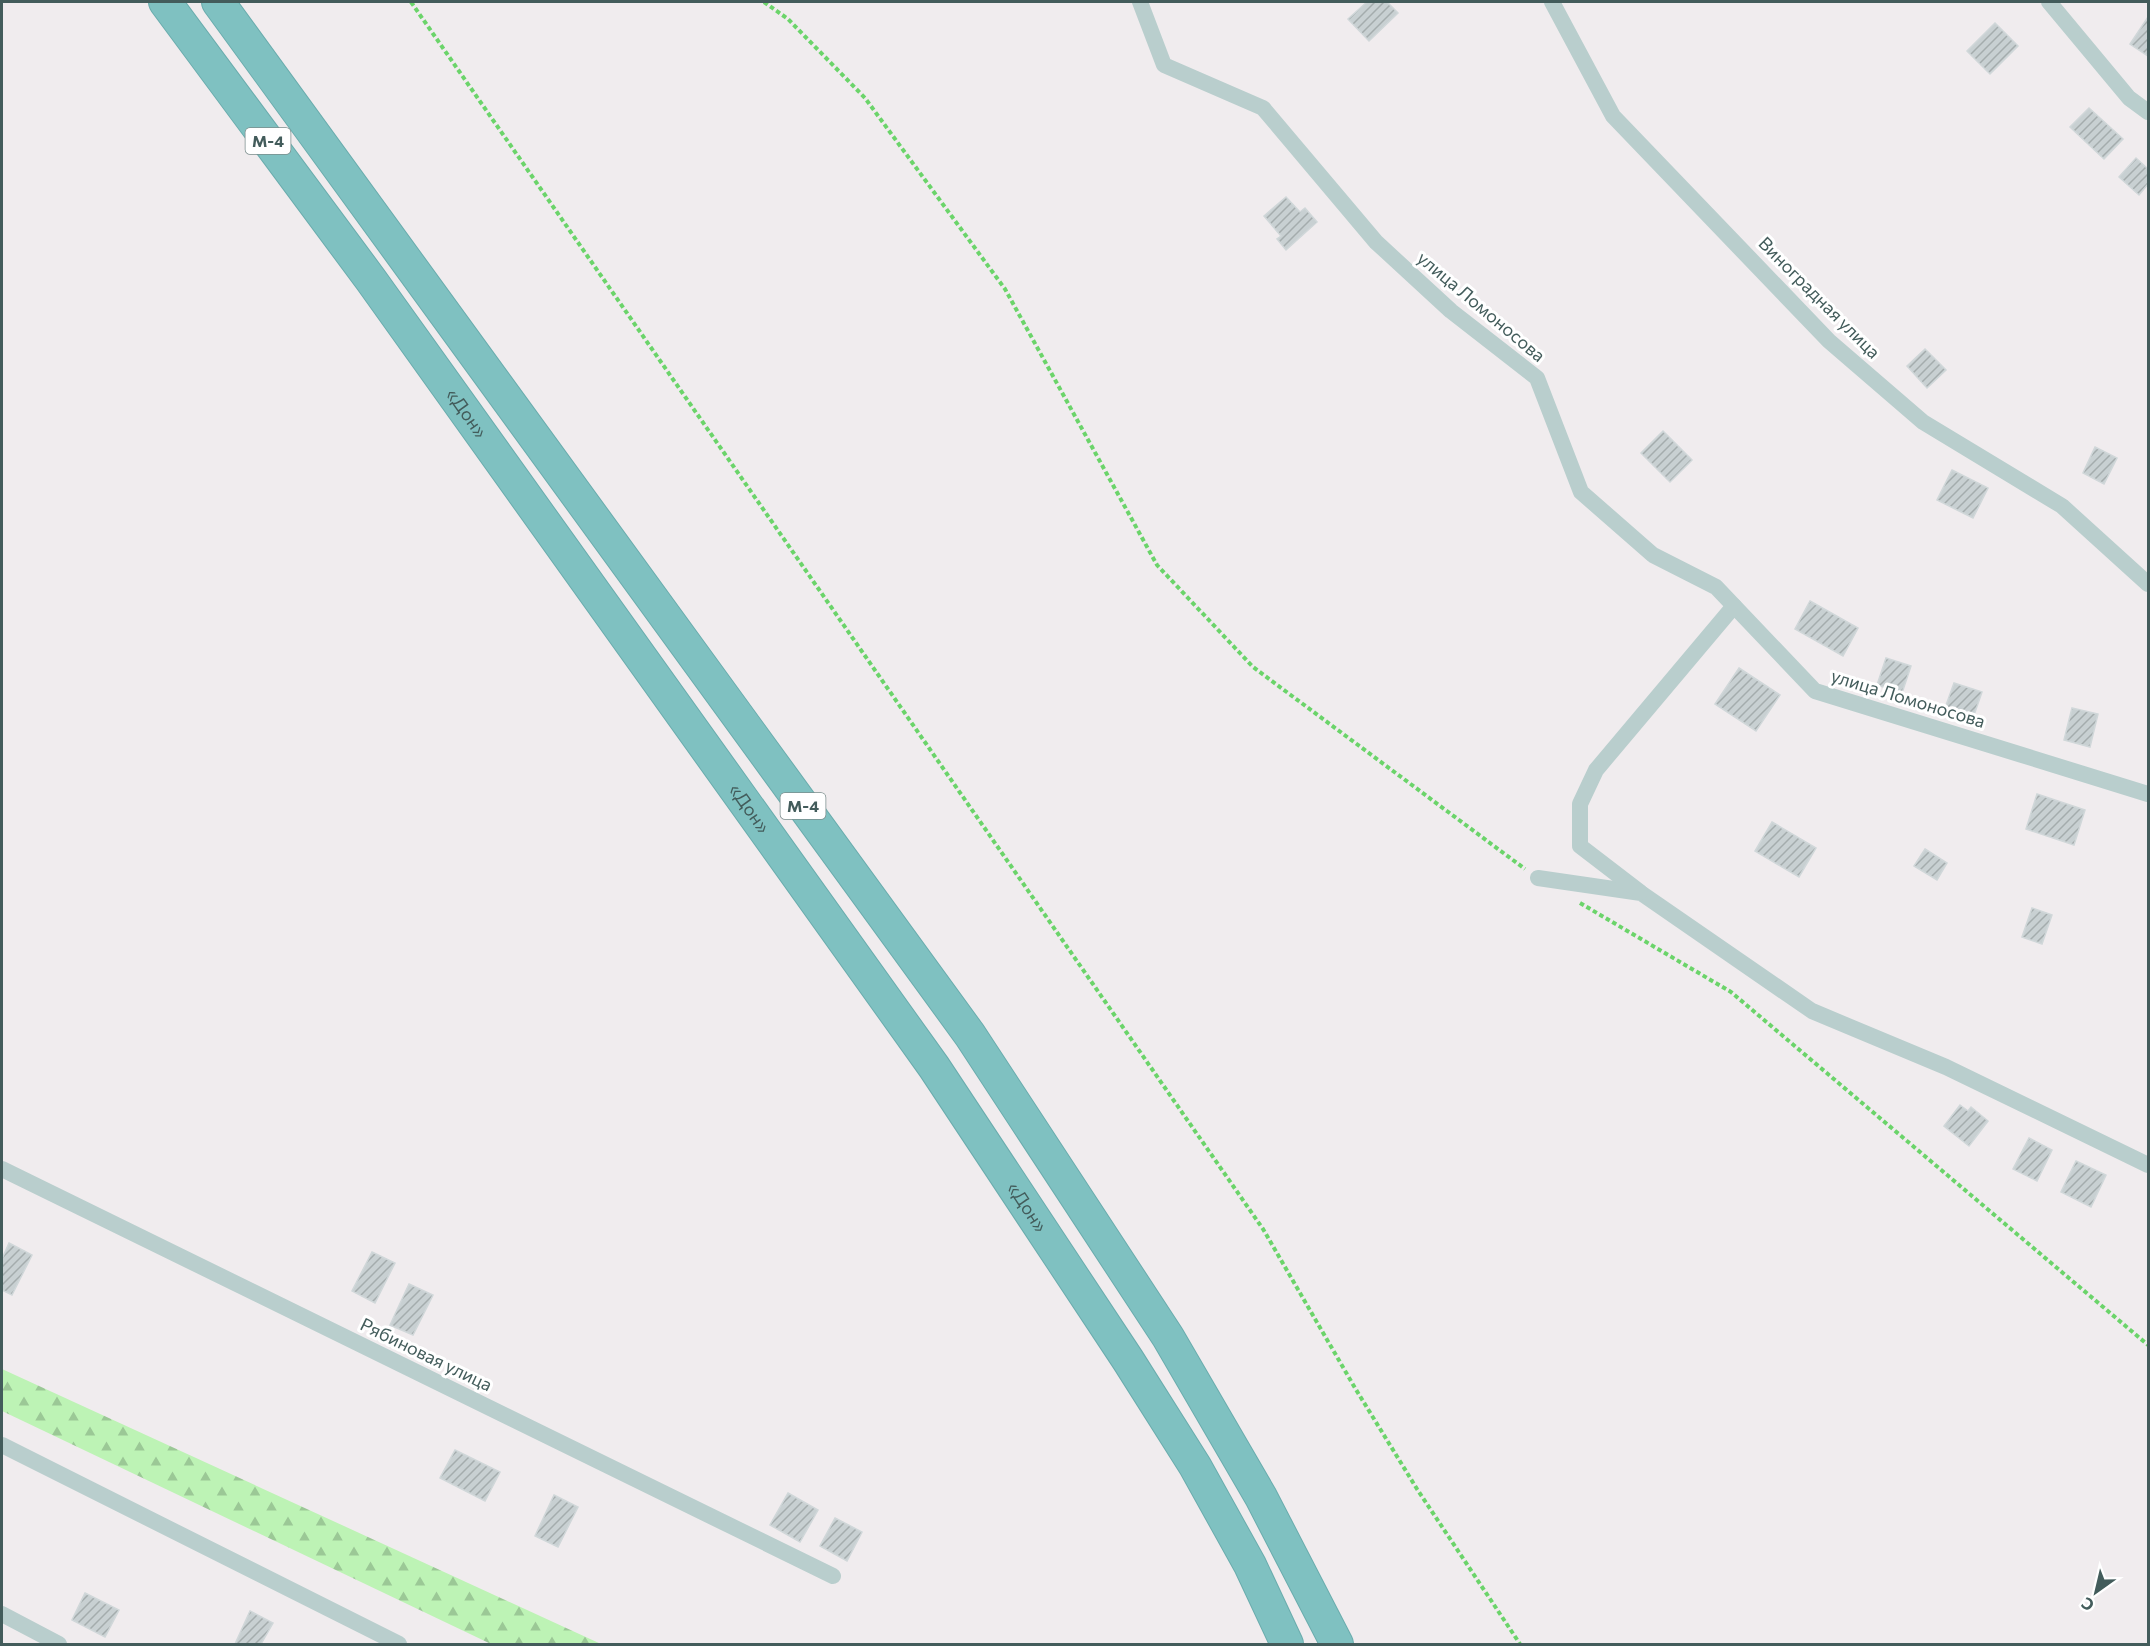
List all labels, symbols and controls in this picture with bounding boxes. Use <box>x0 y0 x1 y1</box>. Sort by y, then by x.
road number: М-4 <box>246 128 290 154</box>
street label: Виноградная улица <box>1754 232 1885 363</box>
street label: улица Ломоносова <box>1413 246 1550 366</box>
street label: «Дон» <box>442 384 492 442</box>
street label: улица Ломоносова <box>1829 664 1988 732</box>
street label: «Дон» <box>725 779 775 837</box>
road number: М-4 <box>780 793 826 819</box>
street label: «Дон» <box>1003 1178 1052 1236</box>
street label: Рябиновая улица <box>357 1313 496 1396</box>
north arrow <box>2066 1562 2126 1622</box>
text: С <box>2077 1594 2097 1616</box>

